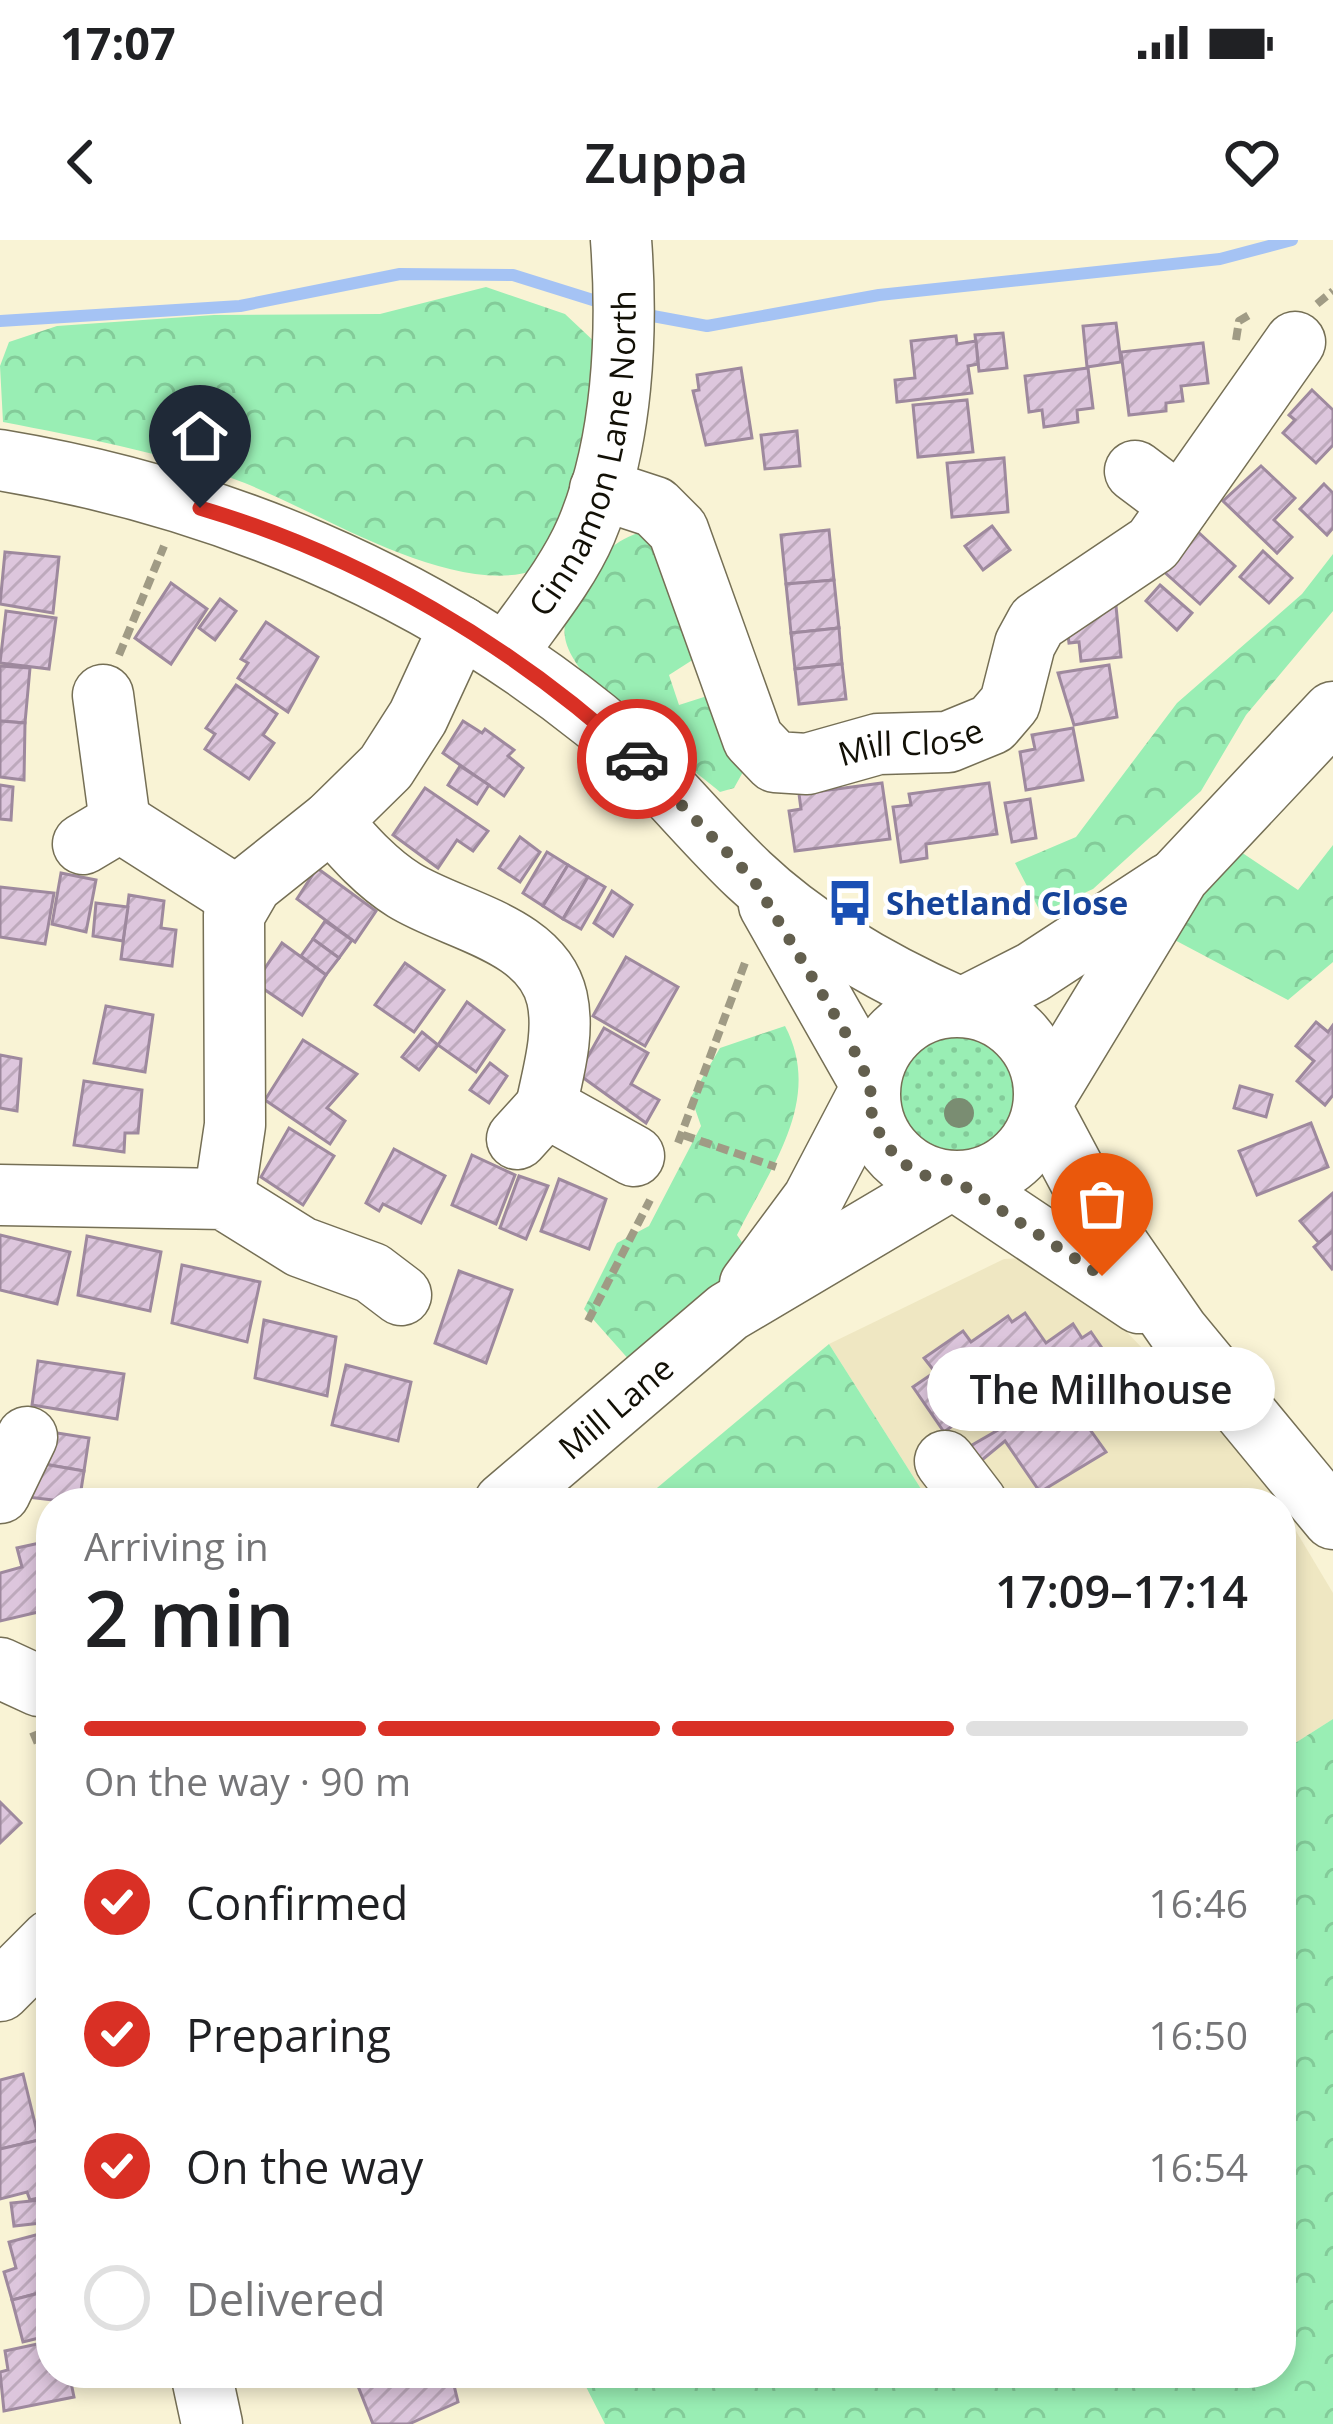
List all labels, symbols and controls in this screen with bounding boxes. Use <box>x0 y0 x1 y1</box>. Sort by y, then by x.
text: 17:07 <box>60 12 176 73</box>
text: Zuppa <box>585 125 748 199</box>
icon: back <box>48 129 114 195</box>
icon: heart <box>1219 129 1285 195</box>
street label: Cinnamon Lane North <box>518 290 646 625</box>
pin <box>149 385 251 508</box>
icon: home <box>167 403 233 469</box>
courier <box>577 699 697 819</box>
street label: Mill Close <box>833 707 990 776</box>
icon: car <box>604 726 670 792</box>
bus stop icon: Shetland Close <box>825 878 875 928</box>
place label: Shetland Close <box>886 880 1128 925</box>
pin <box>1051 1153 1153 1276</box>
icon: bag <box>1069 1171 1135 1237</box>
street label: Mill Lane <box>549 1345 683 1469</box>
callout: The Millhouse <box>928 1348 1276 1432</box>
text: The Millhouse <box>970 1362 1232 1415</box>
text: Arriving in <box>84 1519 269 1572</box>
text: 17:09–17:14 <box>995 1560 1248 1621</box>
text: 2 min <box>84 1564 295 1670</box>
text: On the way · 90 m <box>84 1754 411 1807</box>
icon: check <box>84 1869 150 1935</box>
text: Confirmed <box>186 1872 408 1933</box>
text: 16:46 <box>1149 1876 1248 1929</box>
icon: check <box>84 2001 150 2067</box>
text: Preparing <box>186 2004 391 2065</box>
text: 16:50 <box>1149 2008 1248 2061</box>
icon: check <box>84 2133 150 2199</box>
text: On the way <box>186 2136 423 2197</box>
text: 16:54 <box>1149 2140 1248 2193</box>
text: Delivered <box>186 2268 386 2329</box>

